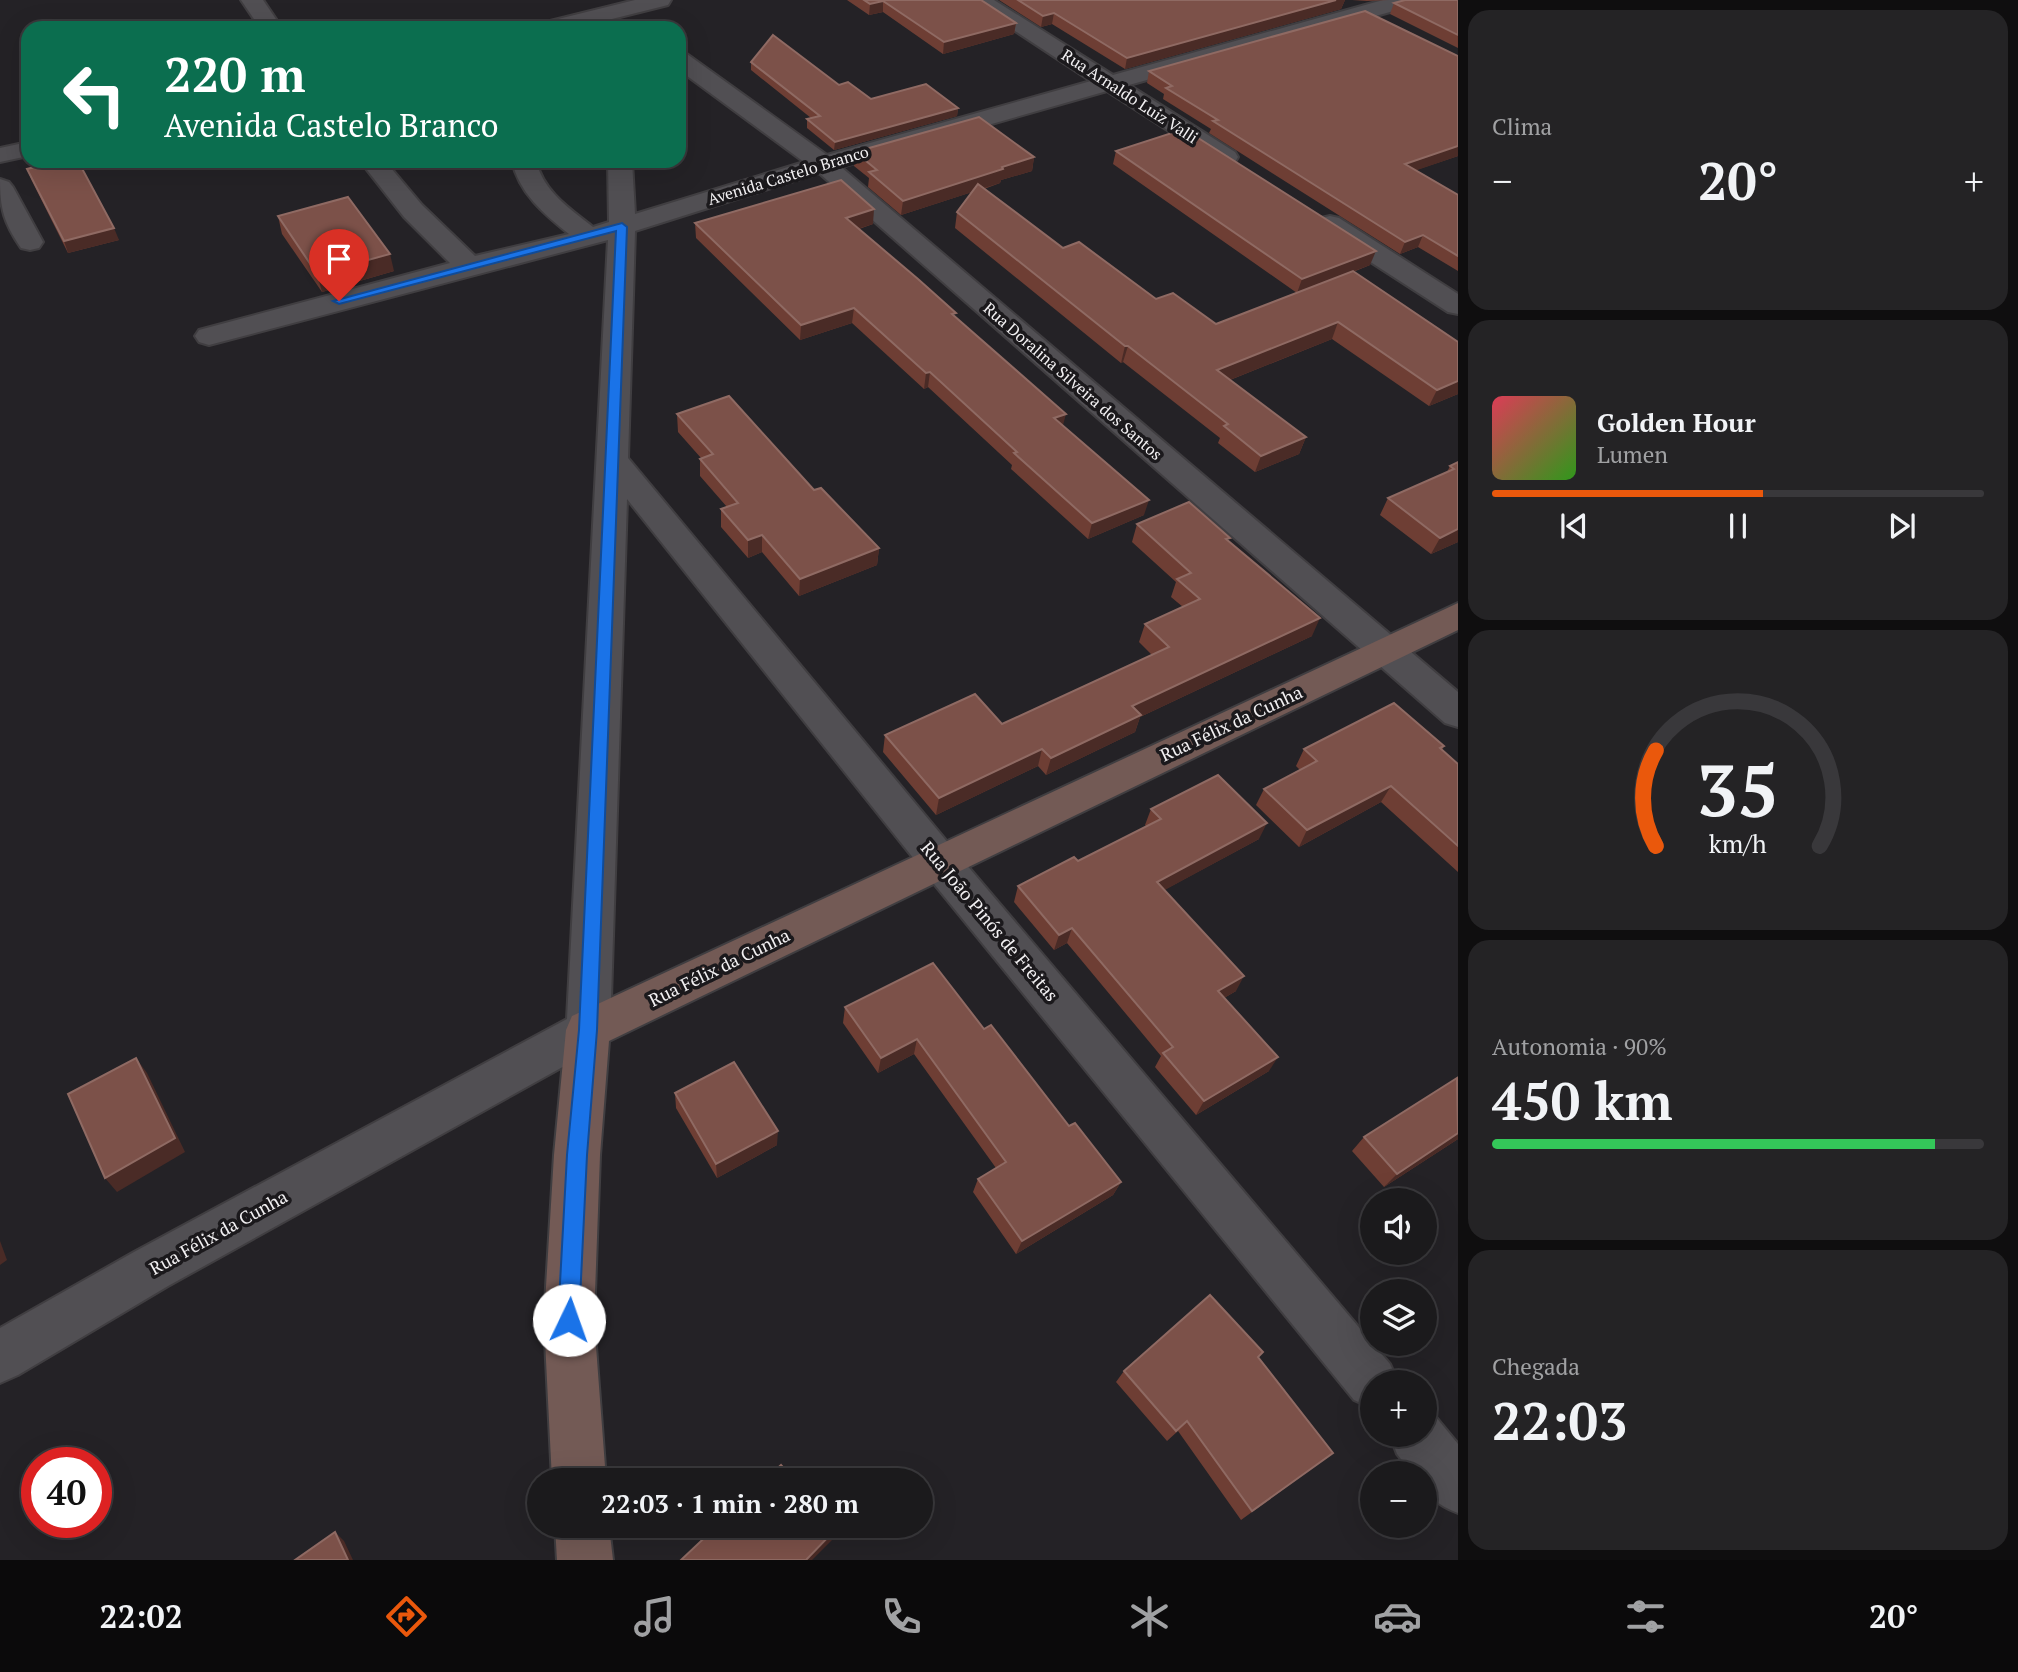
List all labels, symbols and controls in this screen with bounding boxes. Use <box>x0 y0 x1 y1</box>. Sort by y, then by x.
text: 220 m <box>164 41 306 106</box>
street label: Rua Arnaldo Luiz Valli <box>1058 44 1203 148</box>
icon: left <box>49 49 140 140</box>
text: Avenida Castelo Branco <box>164 104 499 146</box>
text: Clima <box>1492 111 1552 142</box>
street label: Avenida Castelo Branco <box>705 140 871 210</box>
text: 20° <box>1698 146 1778 215</box>
text: − <box>1492 156 1512 206</box>
text: + <box>1964 156 1984 206</box>
pin <box>309 229 369 301</box>
icon: arrive <box>320 240 358 278</box>
street label: Rua Doralina Silveira dos Santos <box>979 297 1167 465</box>
text: Golden Hour <box>1597 405 1756 439</box>
text: Lumen <box>1597 439 1668 470</box>
icon: previous <box>1555 507 1593 545</box>
icon: pause <box>1719 507 1757 545</box>
icon: next <box>1883 507 1921 545</box>
street label: Rua Félix da Cunha <box>1156 680 1306 766</box>
text: 35 <box>1697 740 1779 837</box>
text: km/h <box>1709 827 1767 860</box>
street label: Rua João Pinós de Freitas <box>916 836 1064 1006</box>
street label: Rua Félix da Cunha <box>644 922 794 1012</box>
text: Autonomia · 90% <box>1492 1031 1667 1062</box>
text: 450 km <box>1492 1066 1673 1135</box>
street label: Rua Félix da Cunha <box>145 1184 291 1280</box>
map controls <box>1360 1188 1437 1538</box>
button: sound <box>1360 1188 1437 1265</box>
button: layers <box>1360 1279 1437 1356</box>
position arrow <box>532 1283 606 1357</box>
text: Chegada <box>1492 1351 1580 1382</box>
button: + <box>1360 1370 1437 1447</box>
text: 22:03 <box>1492 1386 1627 1455</box>
speed limit sign: 40 <box>21 1447 112 1538</box>
button: − <box>1360 1461 1437 1538</box>
text: 22:03 · 1 min · 280 m <box>601 1486 859 1520</box>
icon: directions <box>382 1592 431 1641</box>
icon: music <box>630 1592 679 1641</box>
icon: phone <box>877 1592 926 1641</box>
icon: climate <box>1125 1592 1174 1641</box>
icon: car <box>1373 1592 1422 1641</box>
icon: filters <box>1621 1592 1670 1641</box>
text: 22:02 <box>99 1595 183 1637</box>
text: 20° <box>1869 1595 1918 1637</box>

